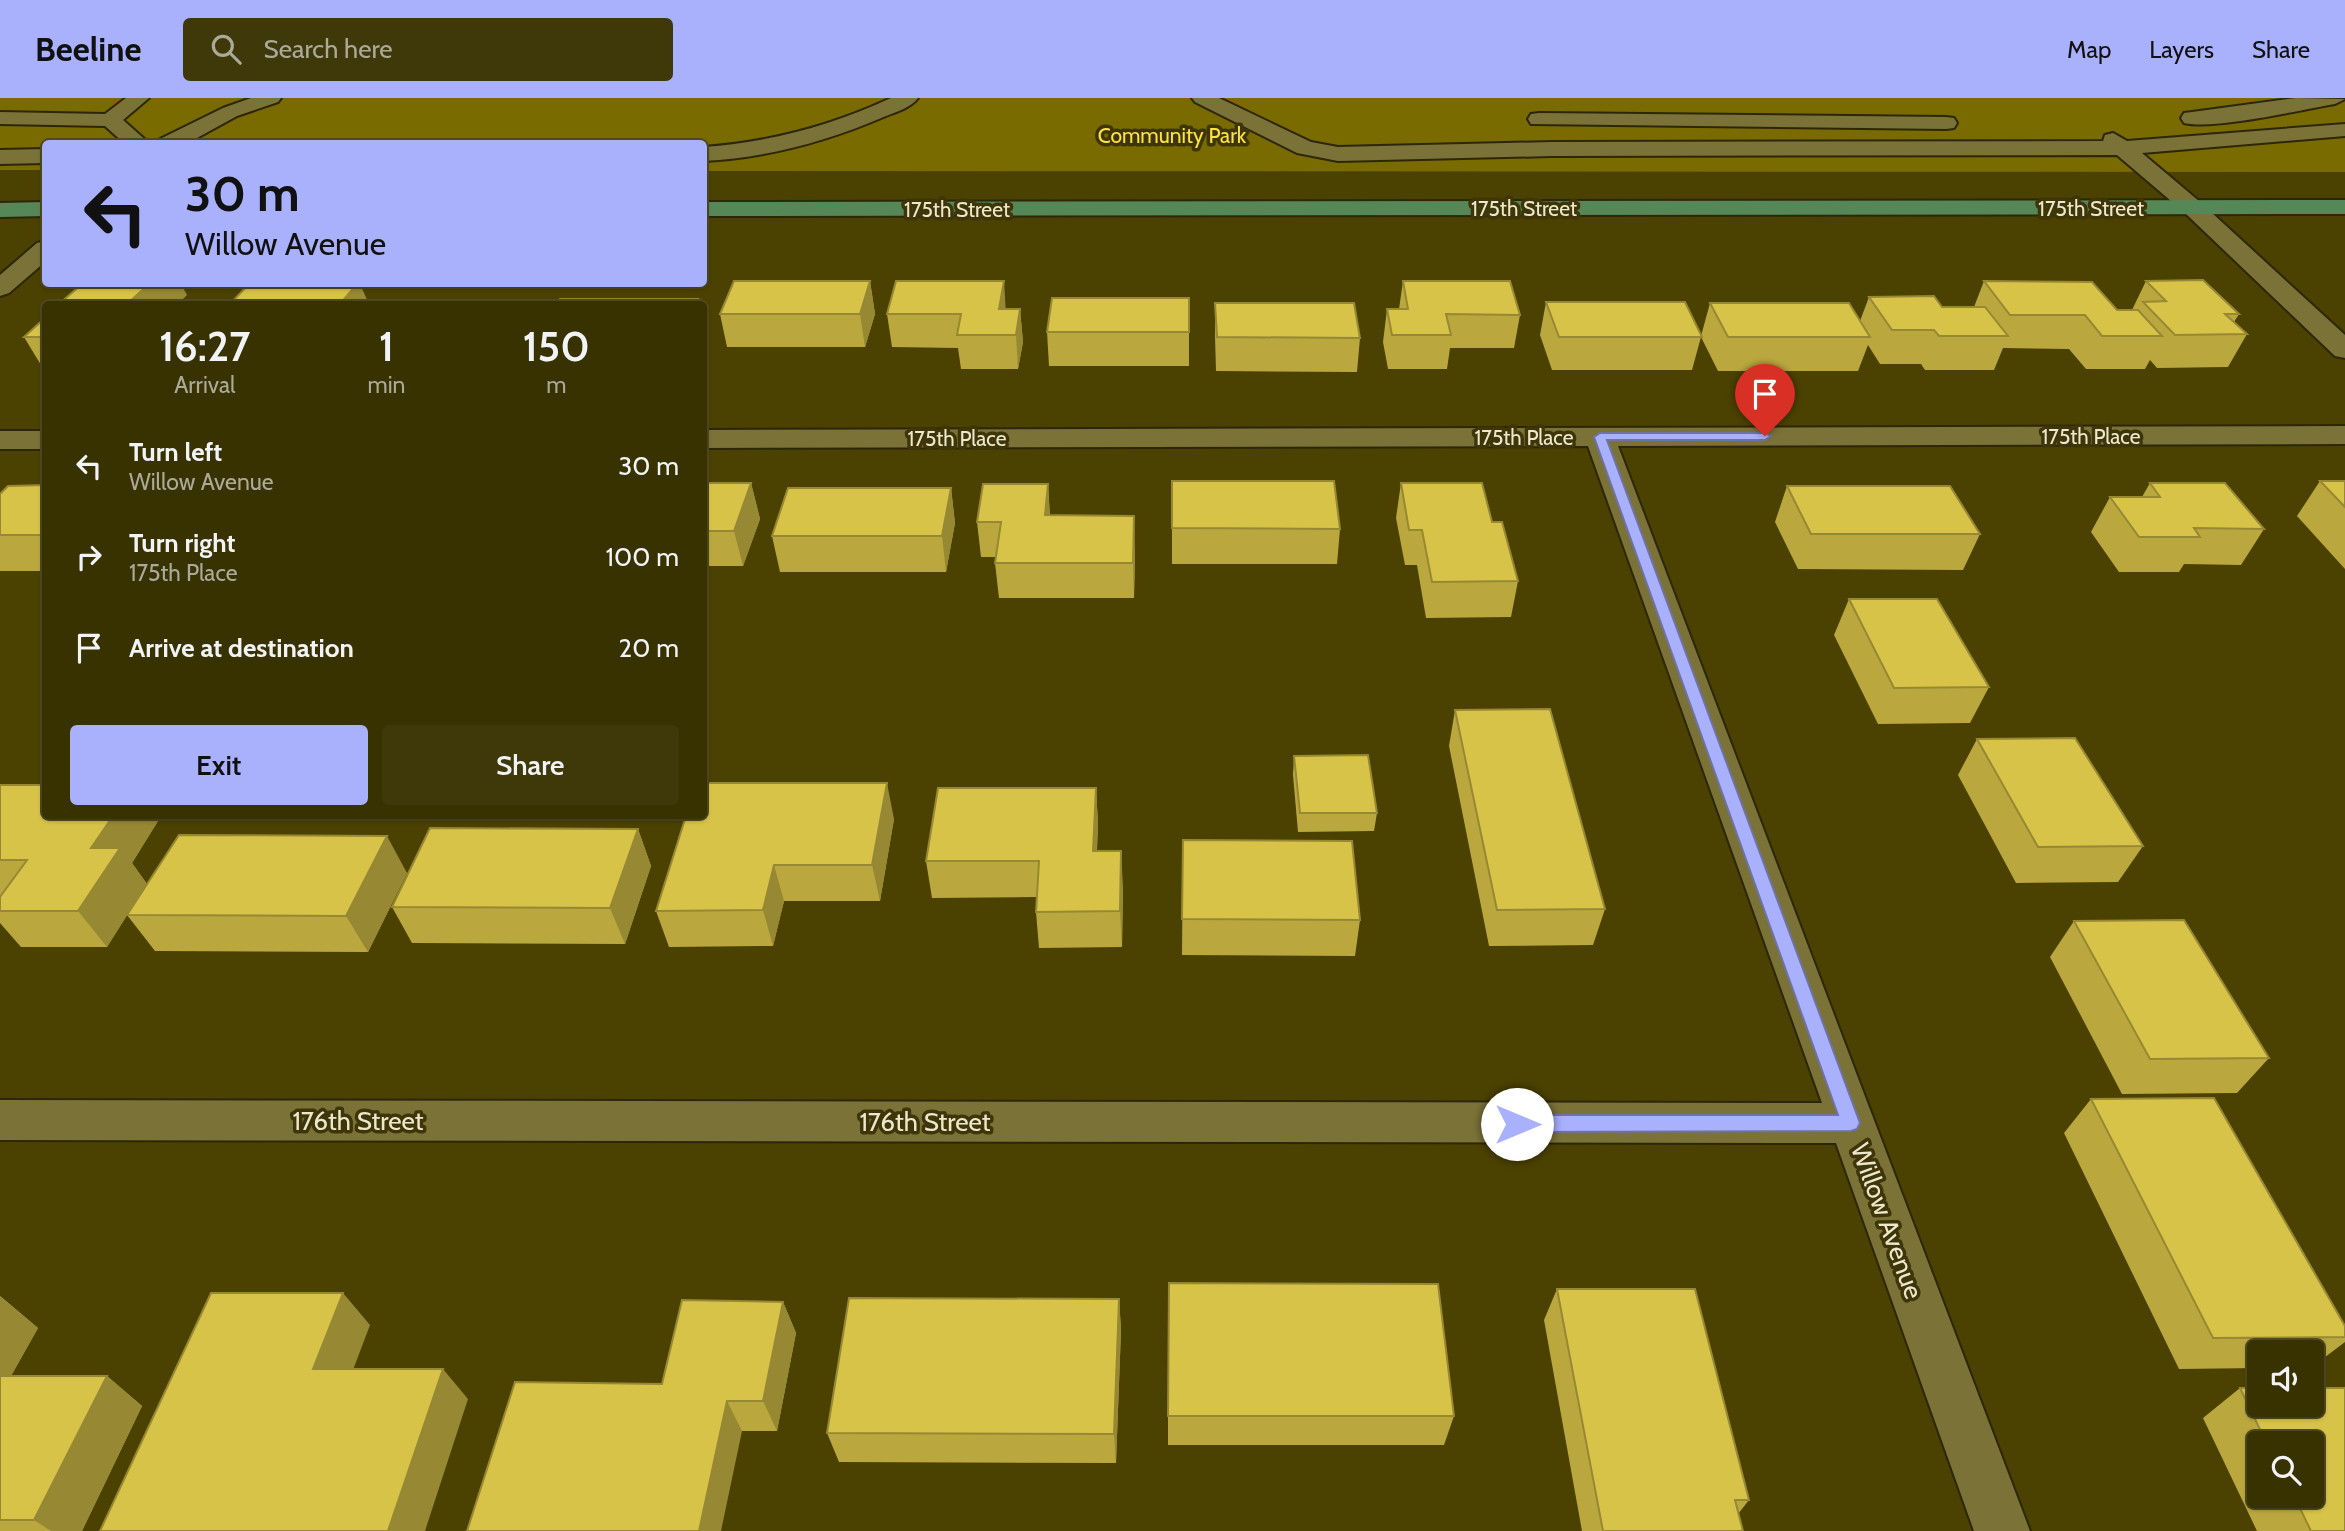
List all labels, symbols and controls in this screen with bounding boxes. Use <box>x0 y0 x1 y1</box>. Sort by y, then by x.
search box <box>183 18 673 81</box>
text: Beeline <box>35 29 141 69</box>
icon: search <box>207 30 245 68</box>
text: Search here <box>263 33 393 65</box>
text: Map <box>2067 35 2111 64</box>
text: Layers <box>2149 35 2214 64</box>
text: Share <box>2252 35 2310 64</box>
park label: Community Park <box>1098 123 1247 148</box>
text: 30 m <box>185 164 300 223</box>
icon: left <box>70 168 161 259</box>
street label: 175th Street <box>1471 196 1577 221</box>
street label: 175th Street <box>2038 196 2144 221</box>
street label: 175th Street <box>904 197 1010 222</box>
text: Willow Avenue <box>185 224 386 263</box>
text: 16:27 <box>159 320 250 372</box>
text: 1 <box>379 320 394 372</box>
text: 150 <box>523 320 590 372</box>
pin <box>1735 364 1795 436</box>
text: Arrival <box>174 371 235 399</box>
text: min <box>368 371 405 399</box>
text: m <box>546 371 566 399</box>
icon: arrive <box>1746 375 1784 413</box>
street label: 175th Place <box>2041 424 2141 449</box>
street label: 175th Place <box>1474 425 1574 450</box>
street label: 175th Place <box>907 426 1007 451</box>
text: Turn left <box>129 436 222 468</box>
icon: left <box>70 447 108 485</box>
text: 30 m <box>618 450 679 482</box>
text: Willow Avenue <box>129 468 274 496</box>
text: Turn right <box>129 527 235 559</box>
icon: right <box>70 538 108 576</box>
text: 100 m <box>606 541 679 573</box>
text: 175th Place <box>129 559 237 587</box>
icon: arrive <box>70 629 108 667</box>
text: Arrive at destination <box>129 632 354 664</box>
text: 20 m <box>619 632 679 664</box>
button: Exit <box>70 725 368 805</box>
button: Share <box>382 725 679 805</box>
position arrow <box>1480 1087 1554 1161</box>
street label: 176th Street <box>292 1105 424 1137</box>
street label: 176th Street <box>859 1106 991 1138</box>
street label: Willow Avenue <box>1844 1139 1930 1303</box>
map controls <box>2247 1340 2324 1508</box>
button: sound <box>2247 1340 2324 1417</box>
button: search <box>2247 1431 2324 1508</box>

